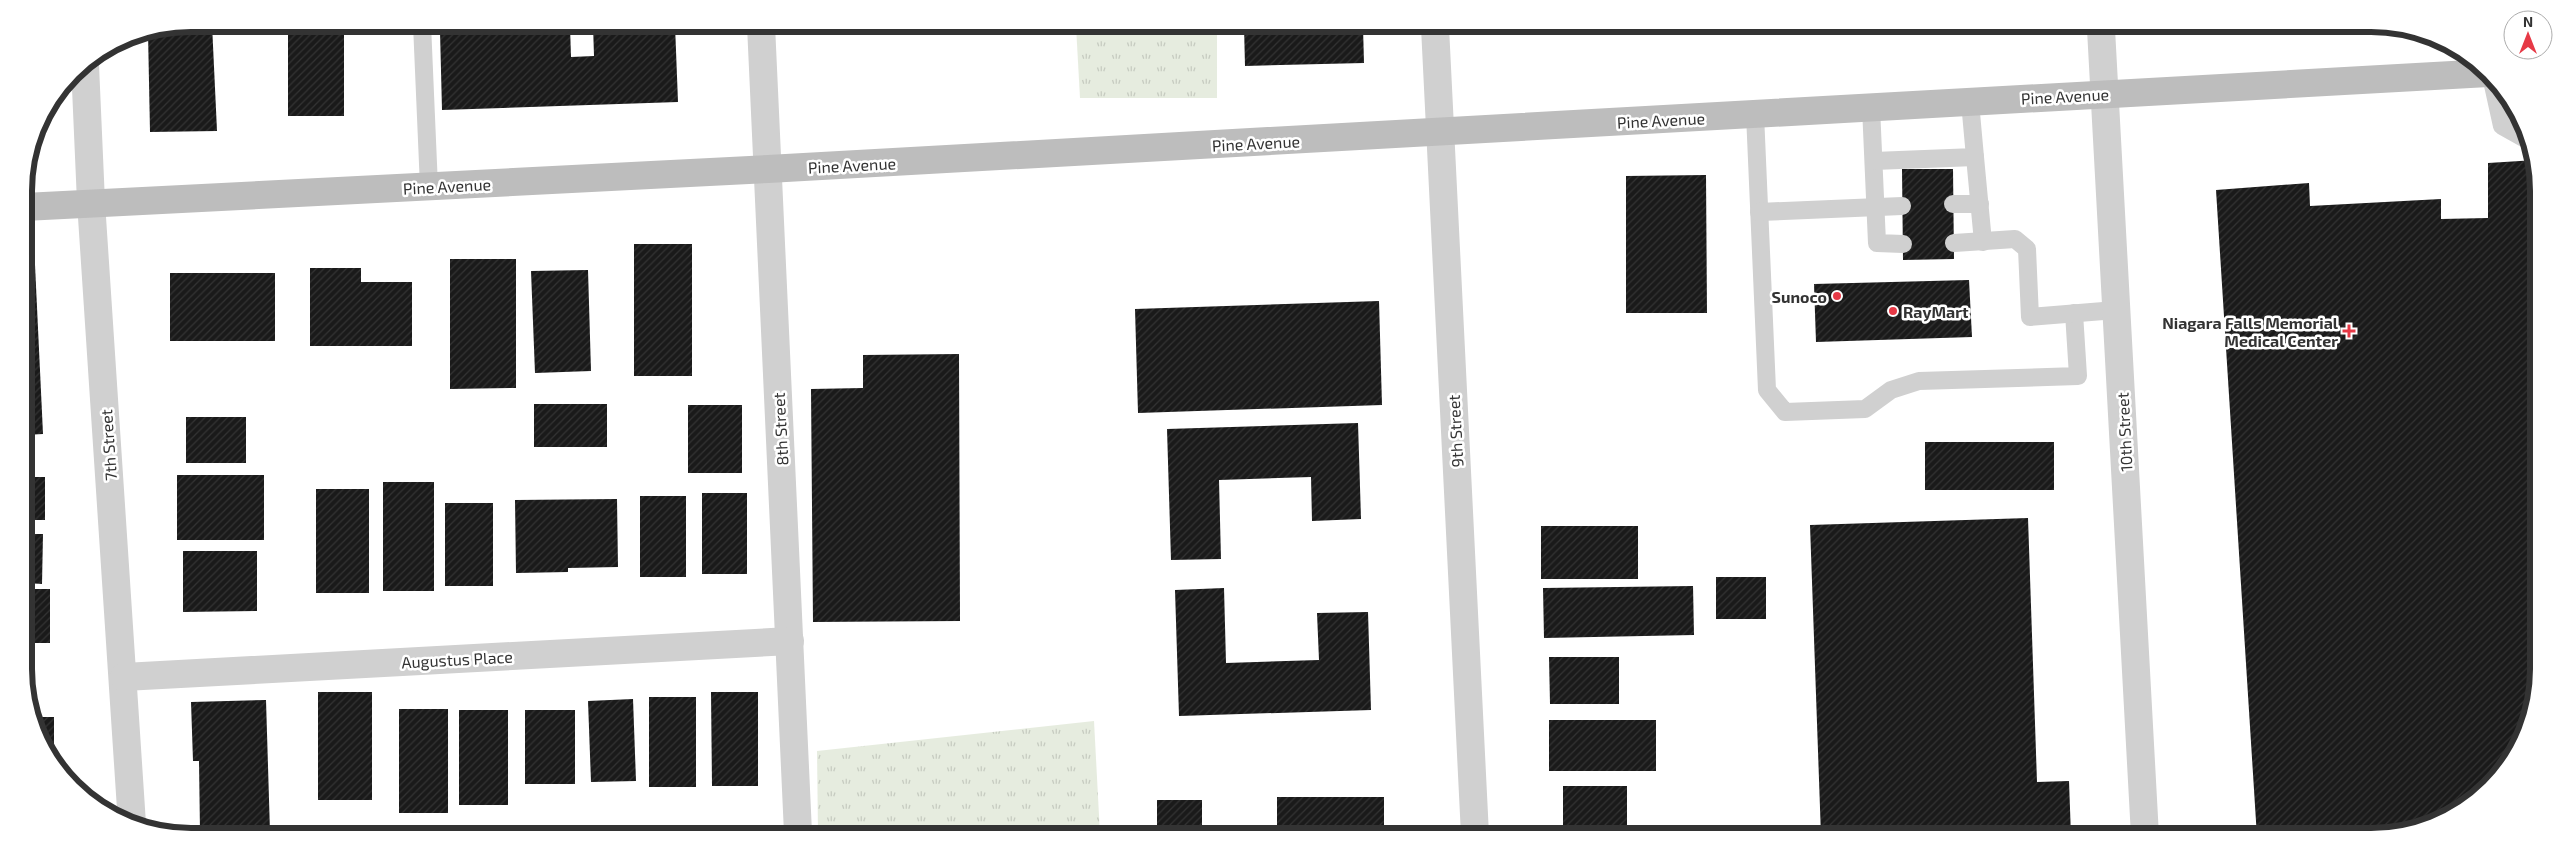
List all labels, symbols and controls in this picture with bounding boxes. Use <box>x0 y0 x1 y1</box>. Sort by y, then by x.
north arrow <box>2503 10 2553 60</box>
text: N <box>2523 13 2533 30</box>
street label: Pine Avenue <box>2021 84 2109 108</box>
street label: Pine Avenue <box>1617 108 1705 132</box>
street label: Pine Avenue <box>1212 131 1300 155</box>
street label: Pine Avenue <box>808 153 896 177</box>
street label: Pine Avenue <box>403 174 491 198</box>
place label: Sunoco <box>1772 287 1827 306</box>
marker: Sunoco <box>1831 290 1843 302</box>
place label: RayMart <box>1903 302 1969 322</box>
marker: RayMart <box>1887 305 1899 317</box>
place label: Niagara Falls Memorial Medical Center <box>2162 313 2339 350</box>
marker: Niagara Falls Memorial Medical Center <box>2342 324 2356 338</box>
street label: 8th Street <box>769 392 791 466</box>
street label: 10th Street <box>2112 392 2136 472</box>
street label: 9th Street <box>1444 394 1466 468</box>
street label: 7th Street <box>96 409 120 481</box>
street label: Augustus Place <box>401 647 513 671</box>

